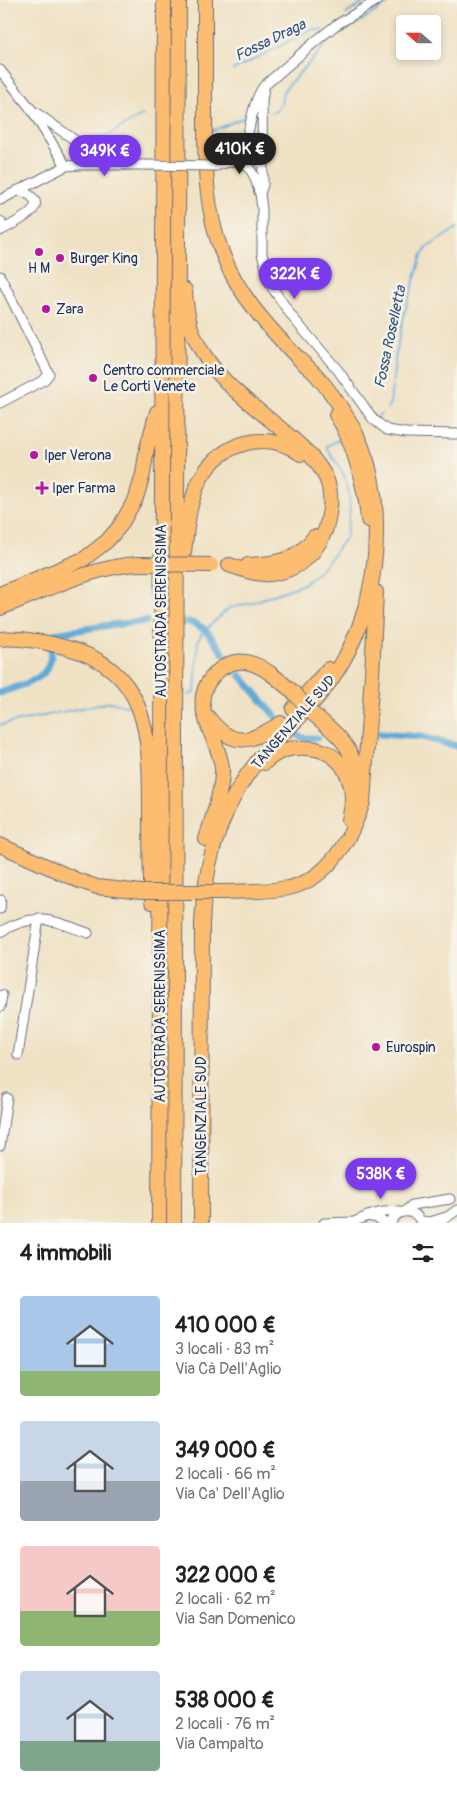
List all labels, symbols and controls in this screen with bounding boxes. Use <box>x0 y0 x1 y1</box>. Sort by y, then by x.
water label: Fossa Draga <box>232 15 310 66</box>
north arrow <box>396 15 441 60</box>
map controls <box>396 15 441 60</box>
pin: 410K € <box>199 132 281 175</box>
pin: 349K € <box>64 134 146 177</box>
text: 410K € <box>215 139 265 159</box>
text: 349K € <box>80 141 130 161</box>
marker: H M <box>33 246 45 258</box>
place label: Burger King <box>70 250 138 267</box>
marker: Burger King <box>54 252 66 264</box>
pin: 322K € <box>254 258 336 300</box>
place label: H M <box>28 260 50 277</box>
text: 322K € <box>270 264 320 284</box>
water label: Fossa Roselletta <box>370 283 411 390</box>
place label: Zara <box>56 301 84 318</box>
marker: Zara <box>40 303 52 315</box>
place label: Centro commerciale Le Corti Venete <box>103 362 224 395</box>
marker: Centro commerciale Le Corti Venete <box>87 372 99 384</box>
place label: Iper Verona <box>44 447 111 464</box>
marker: Iper Verona <box>28 449 40 461</box>
place label: Iper Farma <box>52 480 116 497</box>
marker: Iper Farma <box>36 482 48 494</box>
street label: AUTOSTRADA SERENISSIMA <box>153 525 170 698</box>
street label: TANGENZIALE SUD <box>248 672 339 773</box>
street label: AUTOSTRADA SERENISSIMA <box>152 930 169 1103</box>
place label: Eurospin <box>386 1039 436 1056</box>
marker: Eurospin <box>370 1041 382 1053</box>
street label: TANGENZIALE SUD <box>193 1056 210 1176</box>
pin: 538K € <box>340 1158 422 1200</box>
text: 538K € <box>356 1164 406 1184</box>
icon: filters <box>409 1239 437 1267</box>
text: 4 immobili <box>20 1240 111 1267</box>
text: 410 000 € <box>175 1312 276 1339</box>
icon: home <box>60 1316 120 1376</box>
text: 3 locali · 83 m² <box>175 1339 274 1359</box>
text: Via Cà Dell'Aglio <box>175 1359 281 1379</box>
text: 349 000 € <box>175 1437 276 1464</box>
icon: home <box>60 1441 120 1501</box>
text: 2 locali · 66 m² <box>175 1464 276 1484</box>
text: Via Ca' Dell'Aglio <box>175 1484 285 1504</box>
text: 322 000 € <box>175 1562 276 1589</box>
icon: home <box>60 1566 120 1626</box>
text: 2 locali · 62 m² <box>175 1589 276 1609</box>
text: Via San Domenico <box>175 1609 296 1629</box>
text: 538 000 € <box>175 1687 275 1714</box>
icon: home <box>60 1691 120 1751</box>
text: 2 locali · 76 m² <box>175 1714 275 1734</box>
text: Via Campalto <box>175 1734 264 1754</box>

